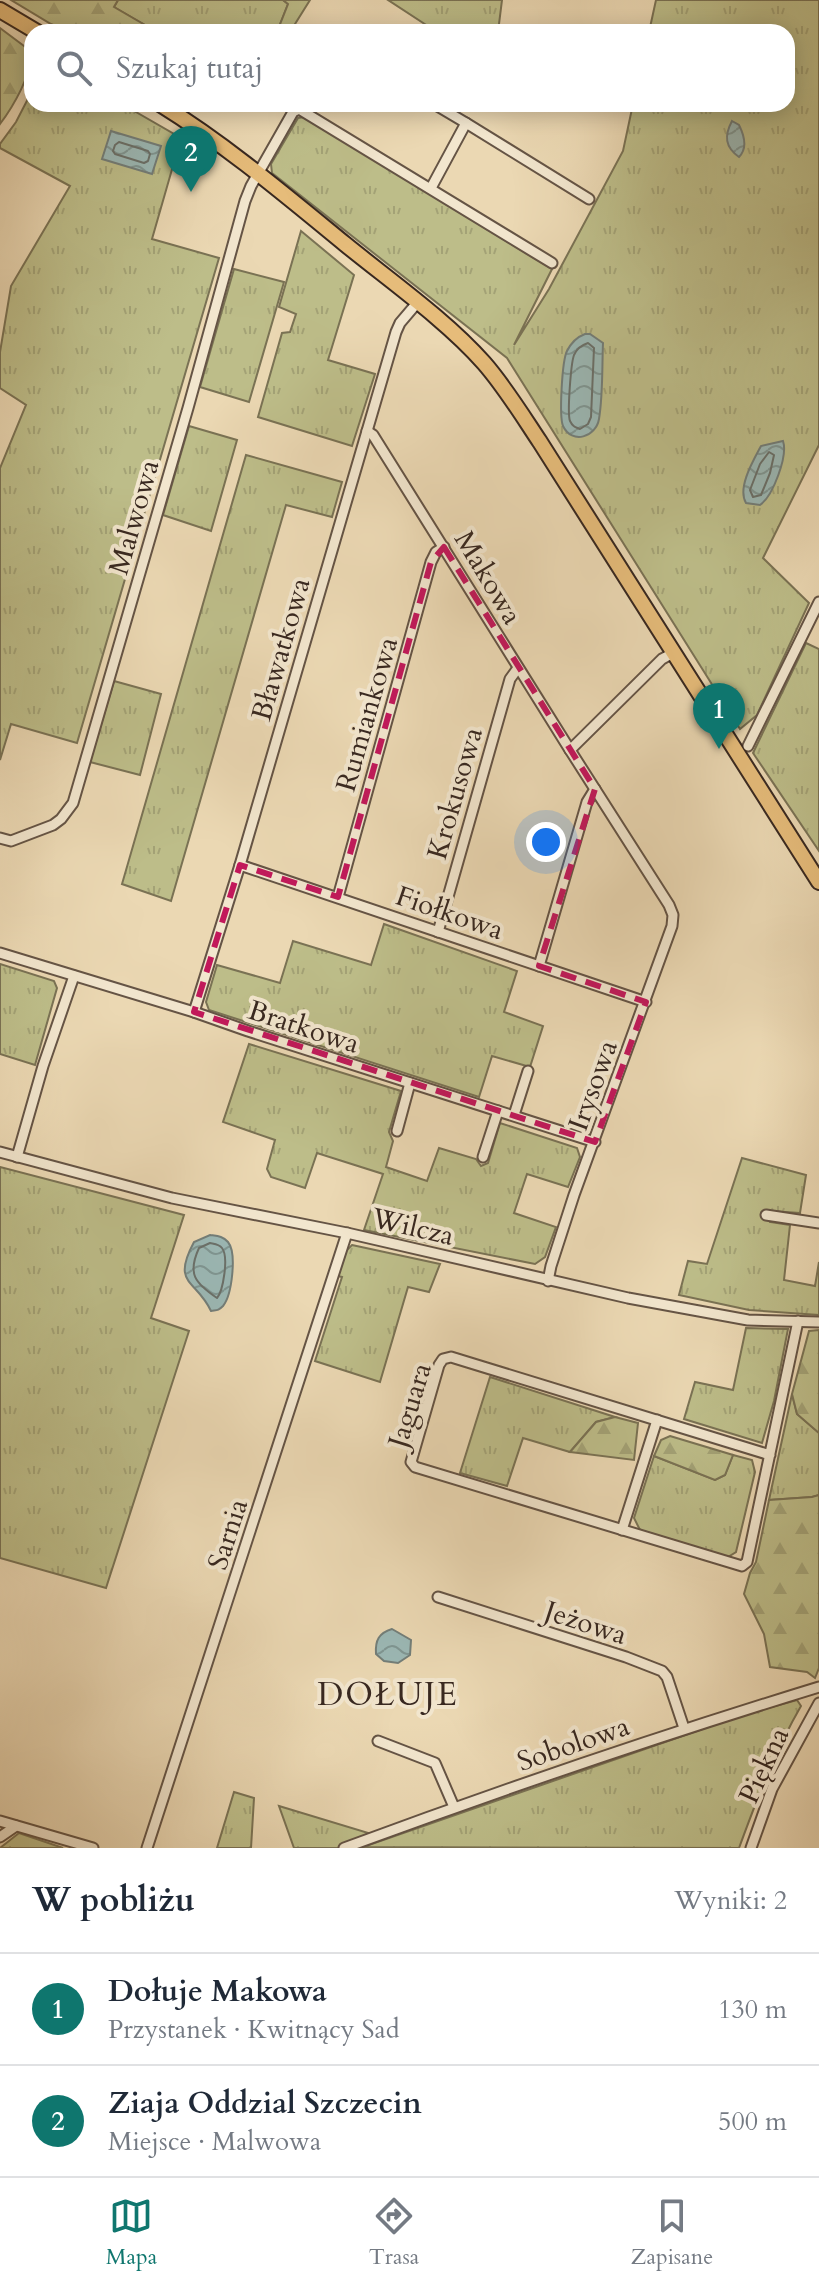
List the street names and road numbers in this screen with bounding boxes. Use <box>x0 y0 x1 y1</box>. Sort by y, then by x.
street label: Malwowa <box>99 455 168 579</box>
street label: Makowa <box>445 524 531 632</box>
street label: Bławatkowa <box>242 573 319 725</box>
street label: Rumiankowa <box>327 633 407 796</box>
street label: Krokusowa <box>418 723 492 864</box>
street label: Fiołkowa <box>391 877 509 949</box>
street label: Bratkowa <box>243 991 364 1063</box>
street label: Irysowa <box>559 1035 627 1136</box>
street label: Wilcza <box>367 1199 458 1255</box>
street label: Jaguara <box>378 1358 441 1456</box>
street label: Sarnia <box>199 1494 257 1575</box>
street label: Jeżowa <box>536 1591 632 1654</box>
street label: Sobolowa <box>512 1707 634 1781</box>
street label: Piękna <box>730 1721 798 1810</box>

